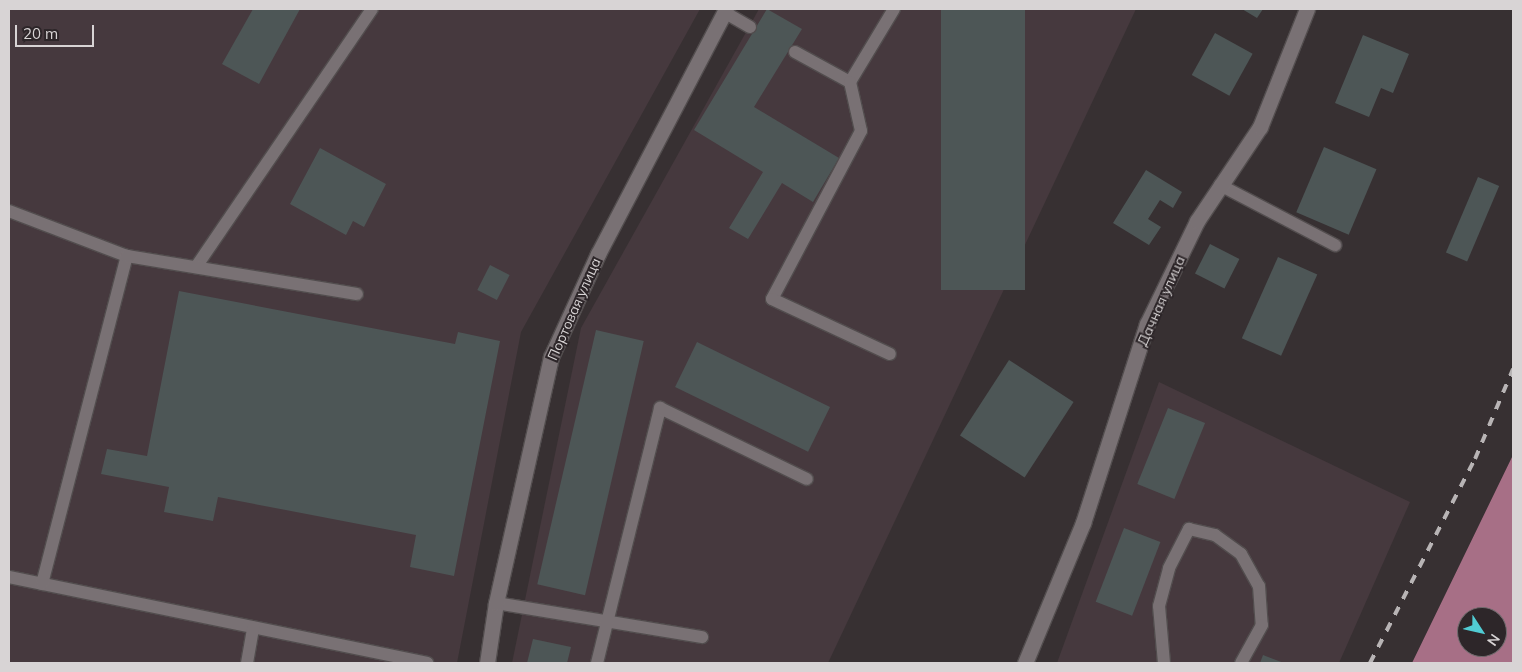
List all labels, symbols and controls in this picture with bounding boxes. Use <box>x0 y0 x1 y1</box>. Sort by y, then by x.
scale bar <box>18 15 96 47</box>
text: 20 m <box>23 24 58 43</box>
street label: Дачная улица <box>1134 253 1188 349</box>
street label: Портовая улица <box>544 255 604 363</box>
north arrow <box>1457 607 1507 657</box>
text: N <box>1483 631 1504 650</box>

